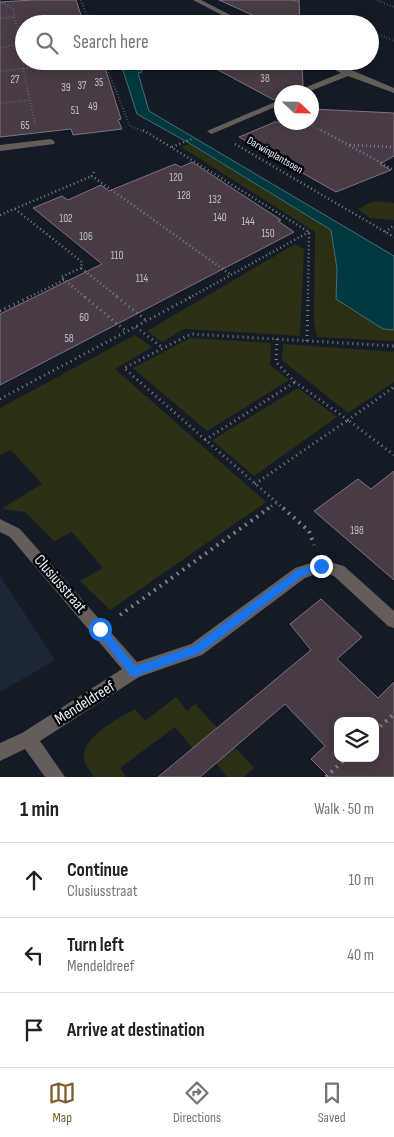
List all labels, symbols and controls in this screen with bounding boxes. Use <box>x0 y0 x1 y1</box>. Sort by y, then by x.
search box <box>15 15 379 70</box>
icon: search <box>33 29 61 57</box>
text: Search here <box>73 31 149 54</box>
house number: 38 <box>260 72 270 85</box>
house number: 27 <box>11 73 20 86</box>
house number: 35 <box>94 76 104 89</box>
house number: 37 <box>77 79 87 92</box>
house number: 39 <box>61 81 71 94</box>
north arrow <box>274 85 319 130</box>
house number: 49 <box>88 100 98 113</box>
house number: 51 <box>71 104 79 117</box>
house number: 65 <box>20 119 30 132</box>
street label: Darwinplantsoen <box>245 134 306 176</box>
house number: 120 <box>169 171 183 184</box>
house number: 128 <box>177 189 191 202</box>
house number: 132 <box>208 193 222 206</box>
house number: 140 <box>213 211 227 224</box>
house number: 102 <box>59 212 73 225</box>
house number: 144 <box>241 215 255 228</box>
house number: 150 <box>261 227 275 240</box>
house number: 106 <box>79 230 93 243</box>
house number: 110 <box>111 249 123 262</box>
house number: 114 <box>136 272 149 285</box>
house number: 60 <box>79 311 89 324</box>
house number: 58 <box>64 332 74 345</box>
house number: 198 <box>350 524 364 537</box>
street label: Clusiusstraat <box>30 551 90 617</box>
route end <box>310 555 333 578</box>
route start <box>89 618 112 641</box>
street label: Mendeldreef <box>51 677 119 729</box>
map controls <box>334 717 379 762</box>
button: layers <box>334 717 379 762</box>
text: 1 min <box>20 797 59 822</box>
text: Walk · 50 m <box>314 800 374 819</box>
text: Continue <box>67 859 128 882</box>
icon: ahead <box>20 866 48 894</box>
text: 10 m <box>348 871 374 890</box>
text: Clusiusstraat <box>67 882 138 901</box>
text: Turn left <box>67 934 124 957</box>
icon: left <box>20 941 48 969</box>
text: 40 m <box>347 946 374 965</box>
text: Mendeldreef <box>67 957 134 976</box>
icon: arrive <box>20 1016 48 1044</box>
text: Arrive at destination <box>67 1019 205 1042</box>
tab: Map <box>48 1079 76 1126</box>
tab: Directions <box>173 1079 221 1126</box>
tab: Saved <box>318 1079 346 1126</box>

